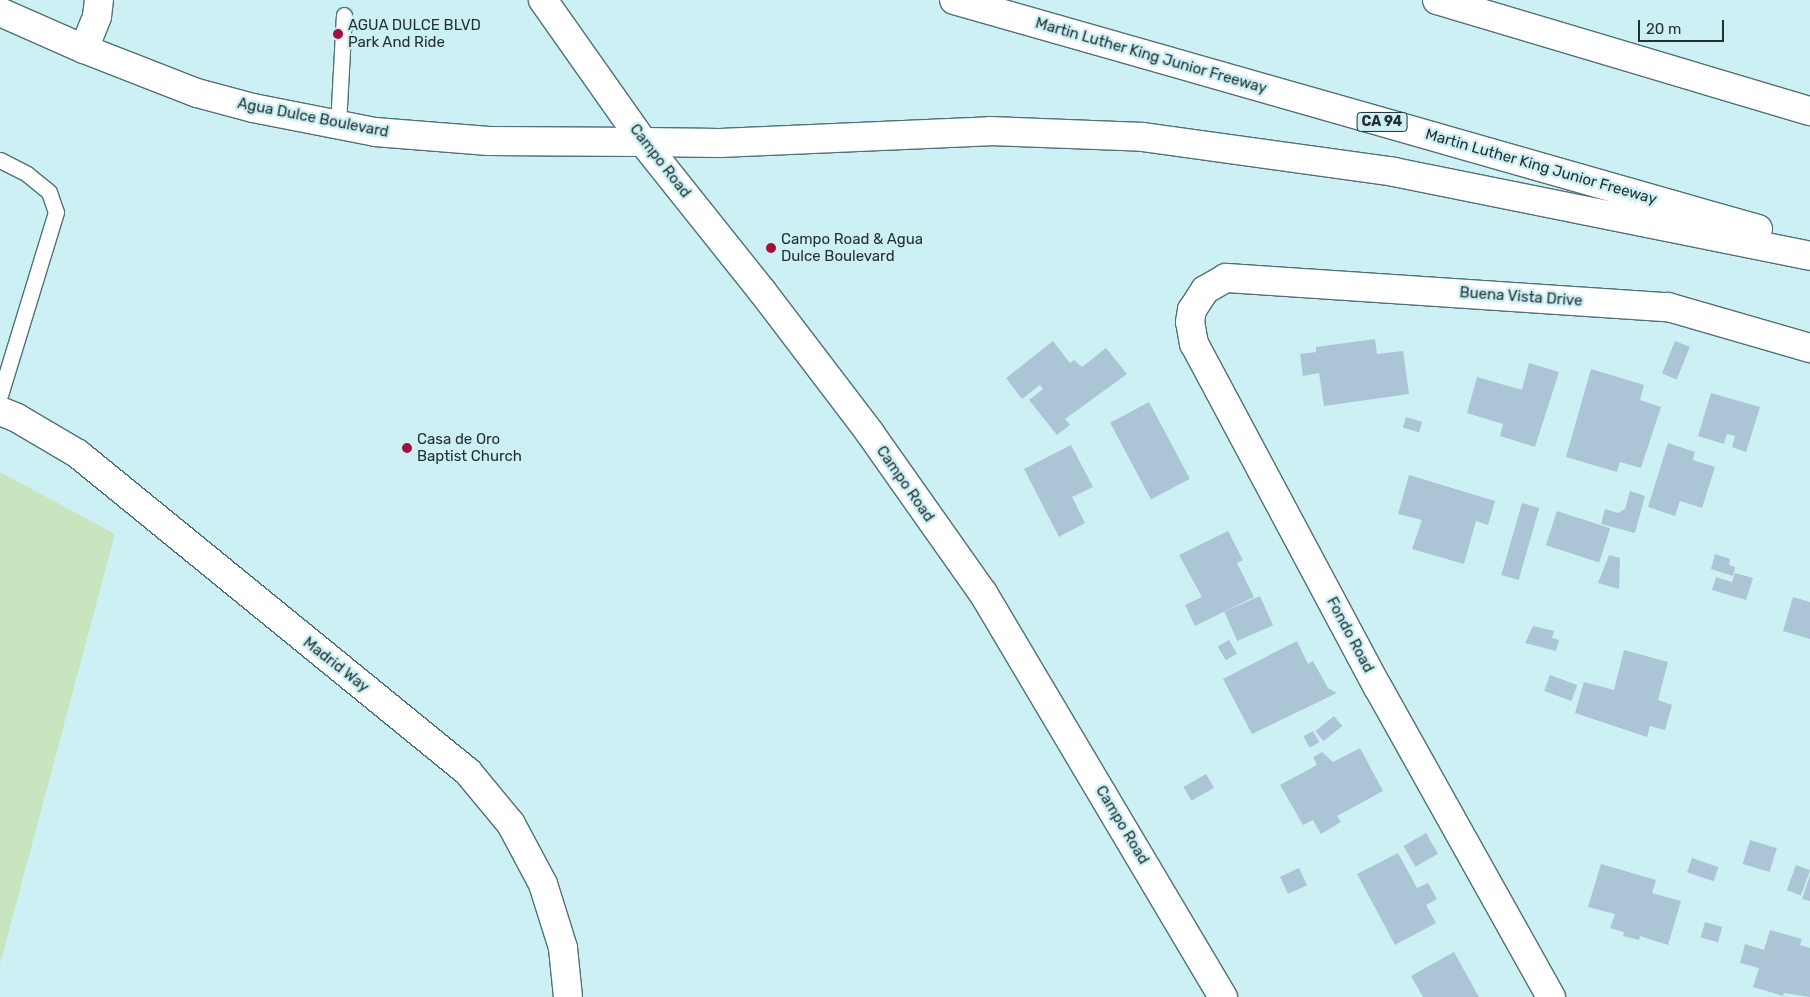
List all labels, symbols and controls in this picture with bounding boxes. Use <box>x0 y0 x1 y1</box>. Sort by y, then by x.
scale bar <box>1640 10 1726 42</box>
street label: Martin Luther King Junior Freeway <box>1033 14 1269 98</box>
place label: AGUA DULCE BLVD Park And Ride <box>348 16 481 51</box>
text: 20 m <box>1646 20 1681 38</box>
marker: AGUA DULCE BLVD Park And Ride <box>332 28 344 40</box>
street label: Agua Dulce Boulevard <box>236 95 390 141</box>
road number: CA 94 <box>1356 110 1408 134</box>
street label: Campo Road <box>626 121 694 201</box>
street label: Martin Luther King Junior Freeway <box>1423 125 1659 209</box>
place label: Campo Road & Agua Dulce Boulevard <box>781 230 923 265</box>
marker: Campo Road & Agua Dulce Boulevard <box>765 242 777 254</box>
street label: Buena Vista Drive <box>1459 284 1583 310</box>
place label: Casa de Oro Baptist Church <box>417 430 522 465</box>
marker: Casa de Oro Baptist Church <box>401 442 413 454</box>
street label: Campo Road <box>872 443 938 525</box>
street label: Fondo Road <box>1323 594 1377 676</box>
street label: Madrid Way <box>299 634 373 696</box>
street label: Campo Road <box>1092 782 1152 868</box>

